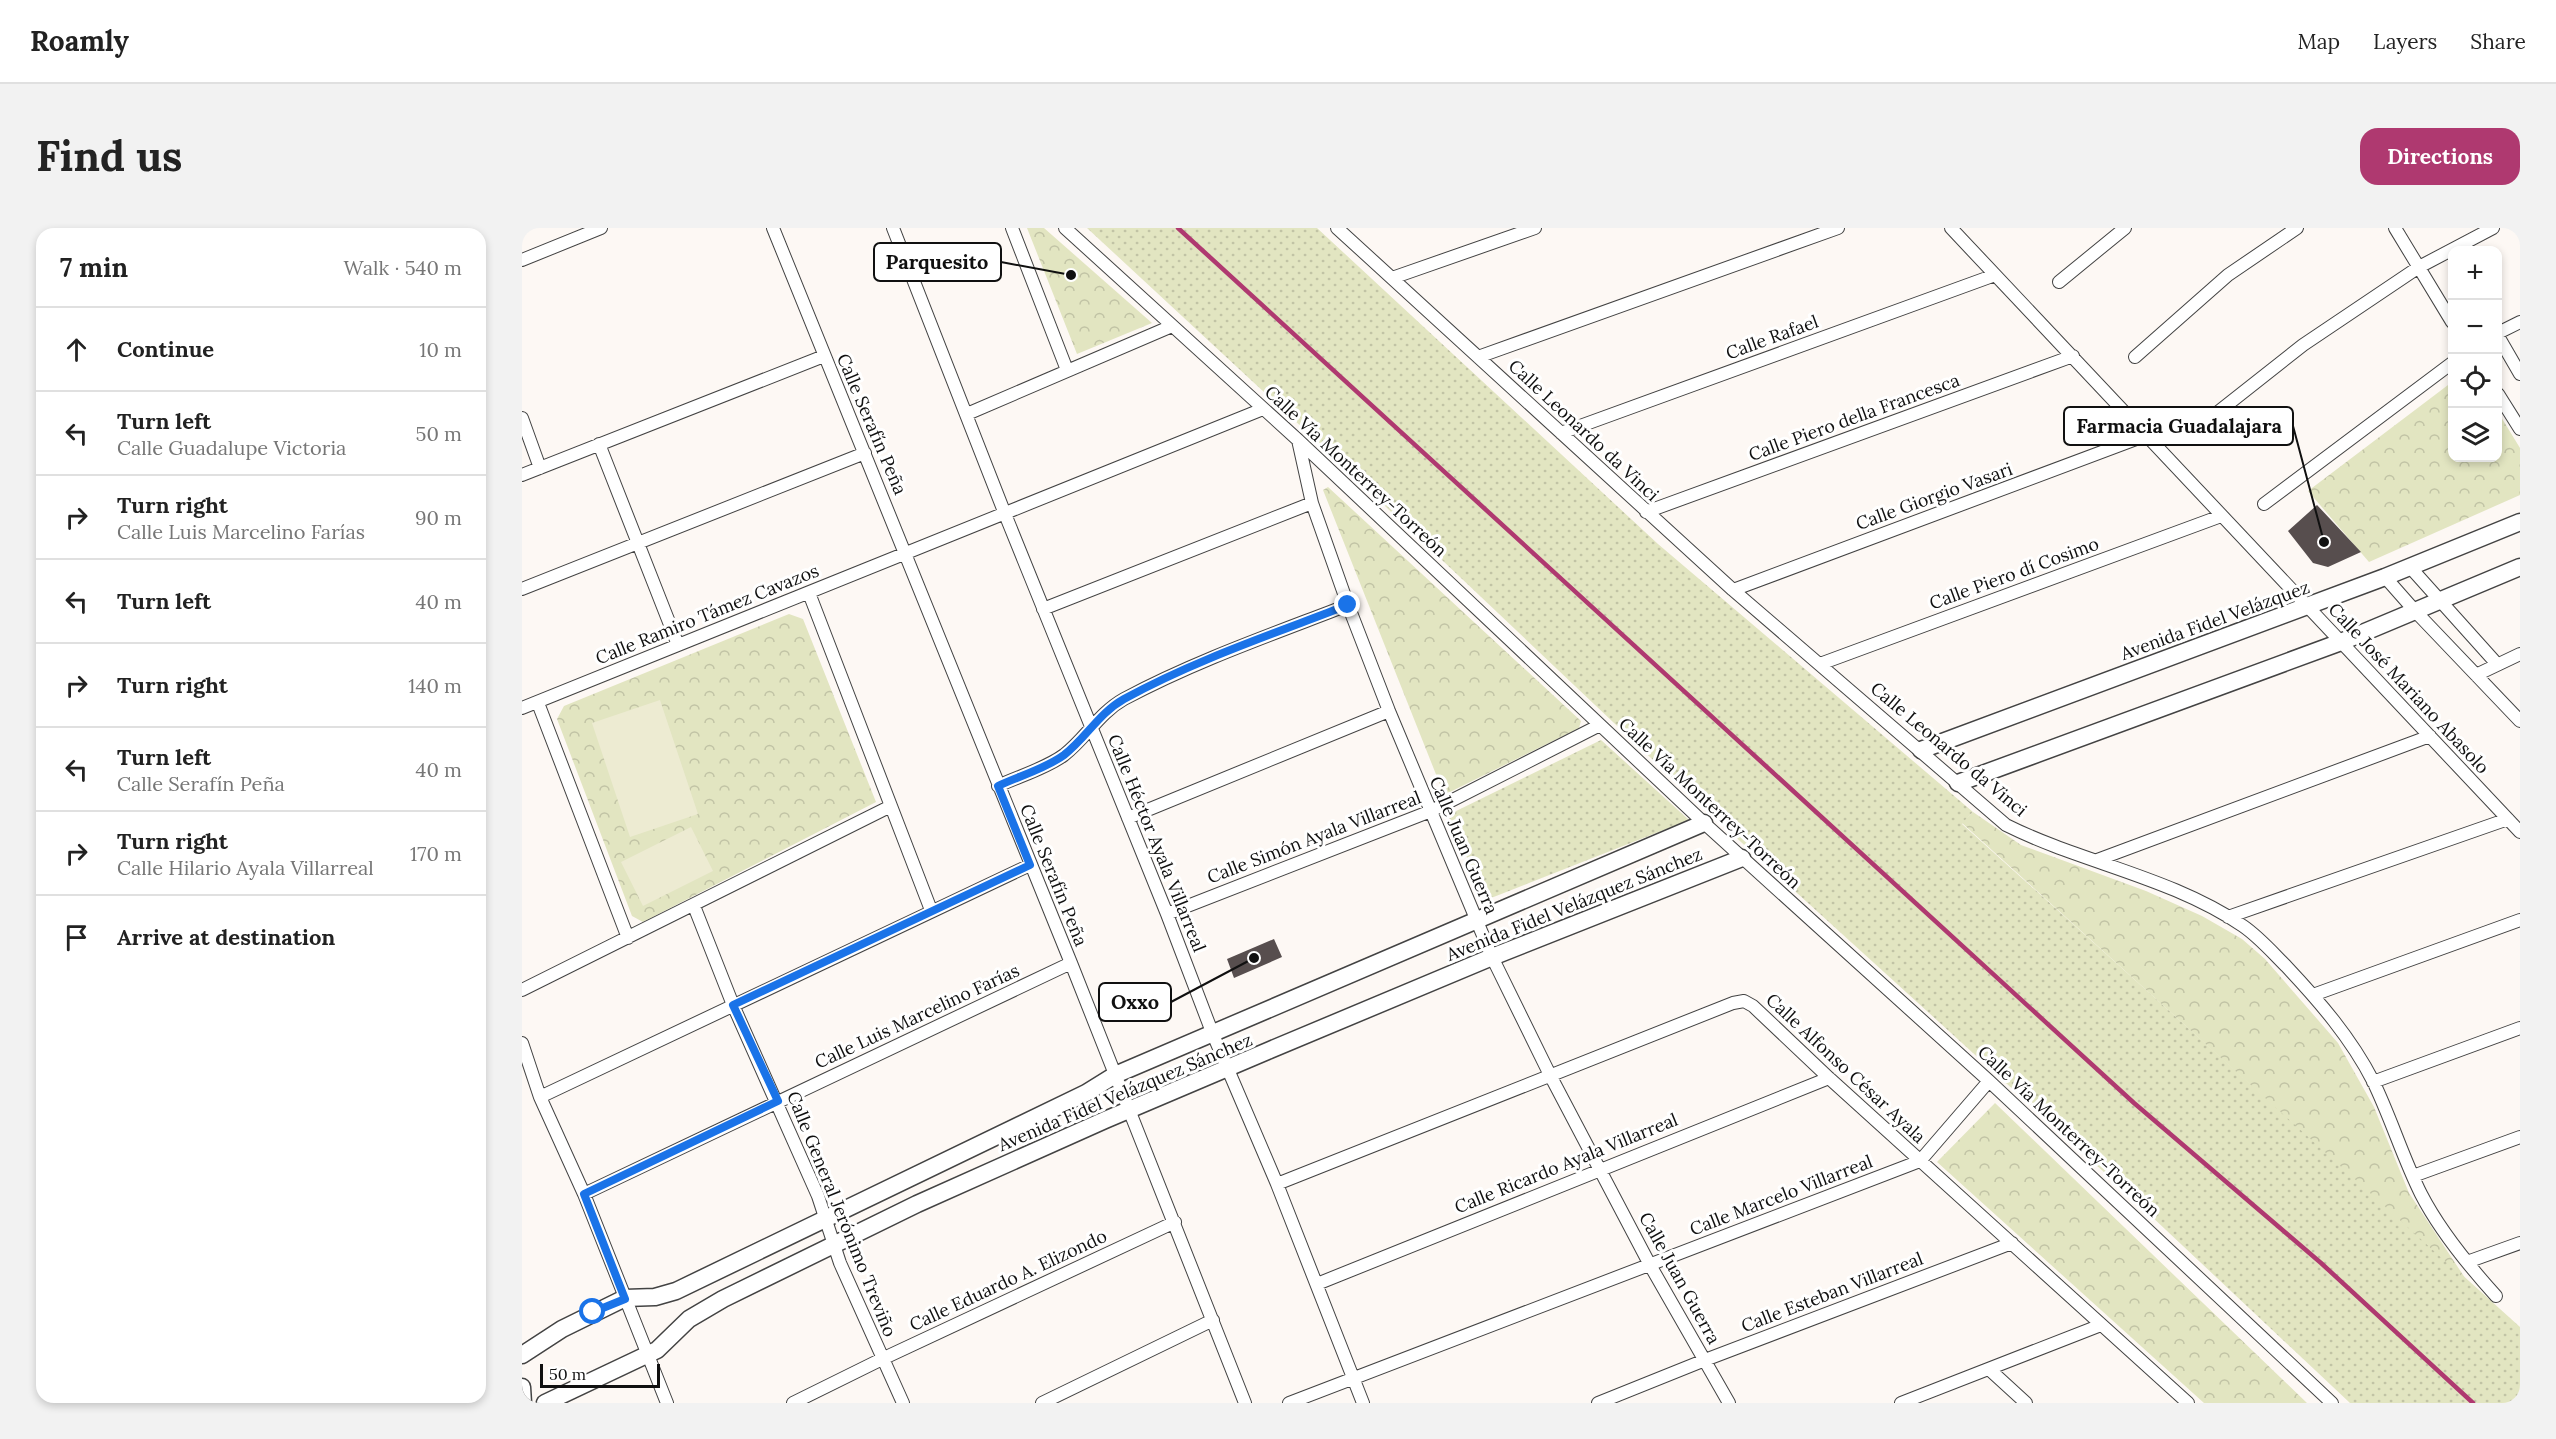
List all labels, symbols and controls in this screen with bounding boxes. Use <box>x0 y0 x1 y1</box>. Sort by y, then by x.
text: Roamly <box>30 23 129 59</box>
text: Map <box>2297 28 2340 55</box>
text: Layers <box>2373 28 2437 55</box>
text: Share <box>2470 28 2526 55</box>
button: Directions <box>2360 128 2520 185</box>
text: Find us <box>36 129 182 183</box>
callout: Parquesito <box>874 243 1001 281</box>
map controls <box>2448 246 2502 462</box>
button: + <box>2448 246 2502 300</box>
text: Parquesito <box>886 249 988 274</box>
text: 7 min <box>60 251 128 284</box>
text: Walk · 540 m <box>344 255 462 280</box>
button: − <box>2448 300 2502 354</box>
street label: Calle Rafael <box>1723 310 1821 364</box>
icon: ahead <box>60 333 93 366</box>
text: Continue <box>117 335 214 363</box>
text: 10 m <box>419 337 462 362</box>
street label: Calle Serafín Peña <box>832 350 912 498</box>
street label: Calle Leonardo da Vinci <box>1504 354 1664 506</box>
button: locate <box>2448 354 2502 408</box>
street label: Calle Piero della Francesca <box>1745 368 1963 466</box>
street label: Calle Vía Monterrey-Torreón <box>1260 380 1452 562</box>
text: Turn left <box>117 407 211 435</box>
callout: Farmacia Guadalajara <box>2064 407 2293 445</box>
button: layers <box>2448 408 2502 462</box>
text: Farmacia Guadalajara <box>2076 413 2282 438</box>
icon: left <box>60 417 93 450</box>
text: 50 m <box>416 421 462 446</box>
text: Calle Guadalupe Victoria <box>117 435 346 460</box>
street label: Calle Giorgio Vasari <box>1853 457 2015 535</box>
text: Turn right <box>117 491 228 519</box>
icon: right <box>60 501 93 534</box>
text: 90 m <box>415 505 462 530</box>
text: Calle Luis Marcelino Farías <box>117 519 365 544</box>
street label: Calle Piero dí Cosimo <box>1926 532 2102 614</box>
street label: Calle Ramiro Támez Cavazos <box>592 559 822 669</box>
street label: Avenida Fidel Velázquez <box>2116 575 2313 665</box>
icon: left <box>60 585 93 618</box>
text: Turn left <box>117 587 211 615</box>
text: 40 m <box>416 589 462 614</box>
route end <box>1334 591 1360 617</box>
street label: Calle José Mariano Abasolo <box>2324 598 2494 778</box>
icon: right <box>60 669 93 702</box>
text: Turn right <box>117 671 228 699</box>
text: 140 m <box>408 673 462 698</box>
street label: Calle Leonardo da Vinci <box>1866 677 2032 821</box>
street label: Calle Vía Monterrey-Torreón <box>1614 712 1806 894</box>
street label: Calle Héctor Ayala Villarreal <box>1103 731 1211 955</box>
text: Turn left <box>117 743 211 771</box>
icon: left <box>60 753 93 786</box>
text: 40 m <box>416 757 462 782</box>
text: Calle Serafín Peña <box>117 771 285 796</box>
street label: Calle Juan Guerra <box>1425 773 1503 917</box>
street label: Calle Simón Ayala Villarreal <box>1204 786 1424 888</box>
street label: Calle Serafín Peña <box>1015 801 1093 949</box>
text: Turn right <box>117 827 228 855</box>
icon: right <box>60 837 93 870</box>
text: 170 m <box>410 841 462 866</box>
street label: Avenida Fidel Velázquez Sánchez <box>1442 842 1705 966</box>
text: Calle Hilario Ayala Villarreal <box>117 855 374 880</box>
icon: arrive <box>60 921 93 954</box>
text: Arrive at destination <box>117 923 335 951</box>
street label: Calle Luis Marcelino Farías <box>811 958 1023 1074</box>
callout: Oxxo <box>1099 983 1171 1021</box>
street label: Calle Alfonso César Ayala <box>1761 988 1931 1148</box>
text: Oxxo <box>1111 989 1159 1014</box>
street label: Avenida Fidel Velázquez Sánchez <box>993 1028 1256 1157</box>
street label: Calle Vía Monterrey-Torreón <box>1973 1040 2165 1222</box>
street label: Calle General Jerónimo Treviño <box>782 1088 902 1340</box>
street label: Calle Ricardo Ayala Villarreal <box>1451 1108 1681 1218</box>
street label: Calle Marcelo Villarreal <box>1686 1149 1876 1241</box>
street label: Calle Juan Guerra <box>1634 1208 1726 1348</box>
street label: Calle Eduardo A. Elizondo <box>906 1224 1110 1336</box>
street label: Calle Esteban Villarreal <box>1738 1247 1926 1337</box>
route start <box>579 1298 605 1324</box>
scale bar <box>540 1361 660 1388</box>
text: 50 m <box>549 1364 586 1384</box>

